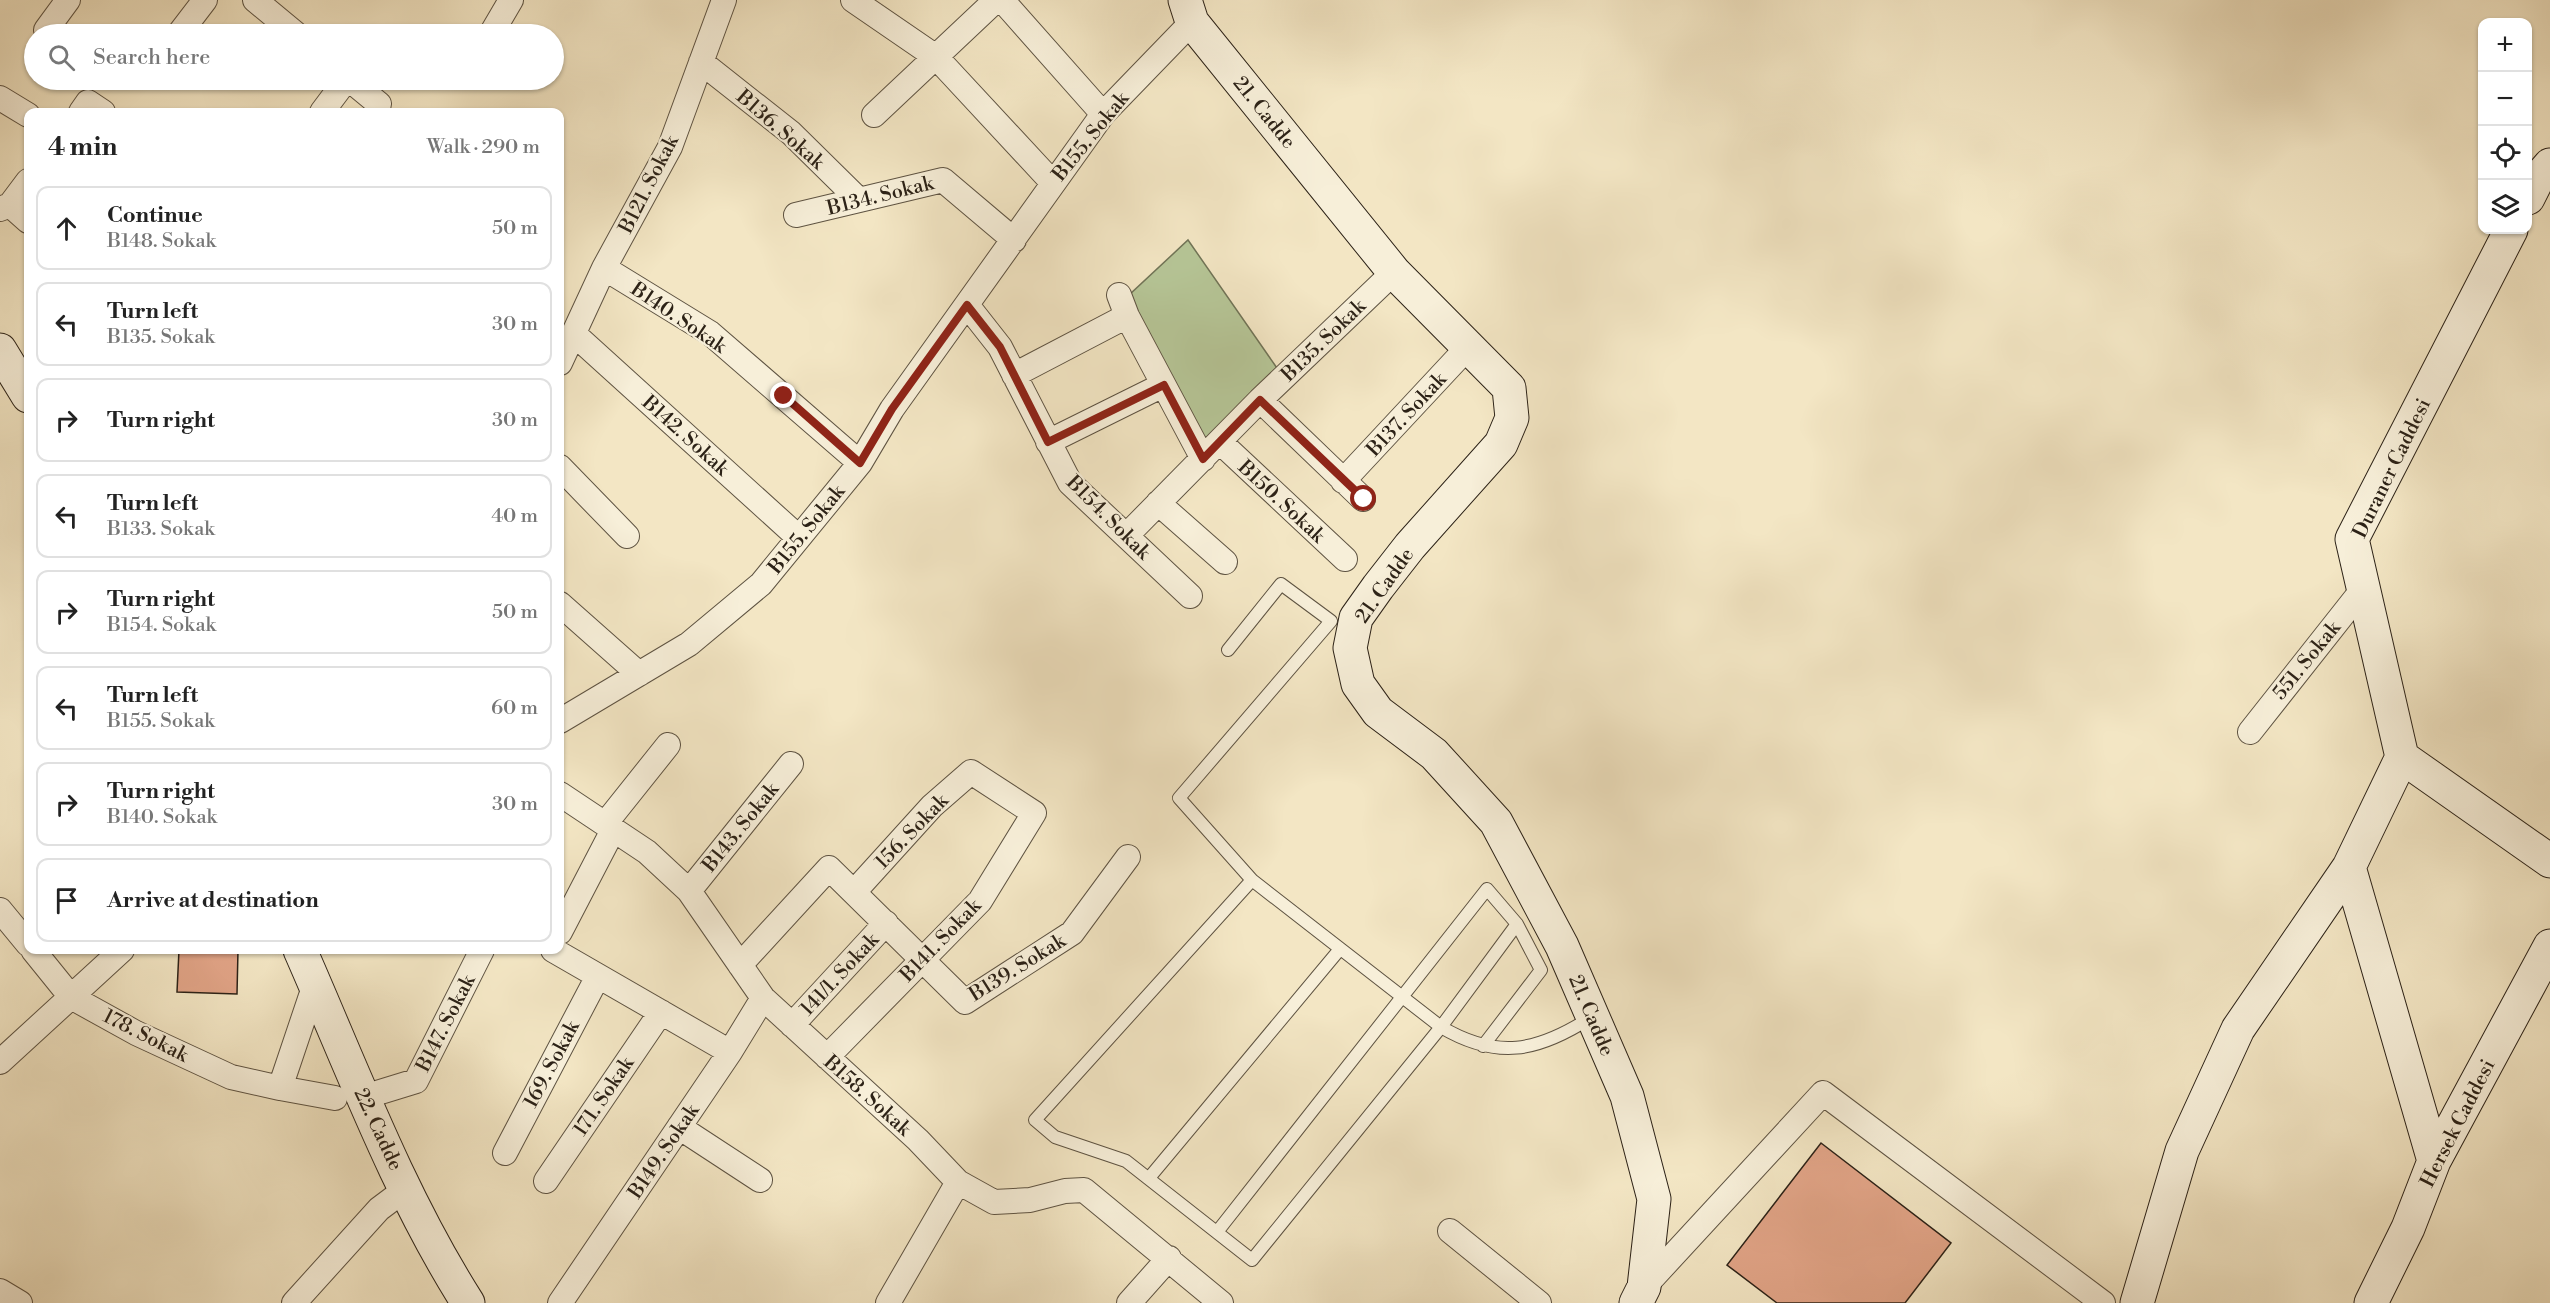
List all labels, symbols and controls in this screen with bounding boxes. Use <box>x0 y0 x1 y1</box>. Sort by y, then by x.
map controls <box>2478 18 2532 234</box>
button: + <box>2478 18 2532 72</box>
search box <box>24 24 564 90</box>
icon: search <box>45 41 78 74</box>
text: Search here <box>93 44 210 71</box>
street label: 21. Cadde <box>1227 72 1301 154</box>
button: − <box>2478 72 2532 126</box>
street label: B136. Sokak <box>730 84 830 176</box>
street label: B155. Sokak <box>1047 86 1136 187</box>
button: locate <box>2478 126 2532 180</box>
street label: B121. Sokak <box>614 130 685 239</box>
text: 4 min <box>48 131 118 163</box>
text: Walk · 290 m <box>427 135 540 160</box>
street label: B134. Sokak <box>824 171 938 222</box>
button: layers <box>2478 180 2532 234</box>
text: Continue <box>107 202 203 229</box>
icon: ahead <box>50 212 83 245</box>
text: 50 m <box>492 216 538 241</box>
text: B148. Sokak <box>107 229 216 254</box>
street label: B140. Sokak <box>625 277 732 360</box>
street label: B135. Sokak <box>1276 294 1373 388</box>
text: Turn left <box>107 298 198 325</box>
icon: left <box>50 308 83 341</box>
text: 30 m <box>492 312 538 337</box>
text: B135. Sokak <box>107 325 215 350</box>
street label: B137. Sokak <box>1361 367 1453 463</box>
route end <box>770 382 796 408</box>
street label: B142. Sokak <box>636 390 735 483</box>
street label: Duraner Caddesi <box>2348 394 2437 543</box>
icon: right <box>50 404 83 437</box>
text: Turn right <box>107 407 215 434</box>
text: 30 m <box>492 408 538 433</box>
street label: B150. Sokak <box>1232 455 1331 550</box>
street label: B154. Sokak <box>1060 470 1156 567</box>
street label: B155. Sokak <box>763 479 852 580</box>
route start <box>1350 485 1376 511</box>
text: Turn left <box>107 490 198 517</box>
icon: left <box>50 500 83 533</box>
text: 40 m <box>491 504 538 529</box>
text: B133. Sokak <box>107 517 215 542</box>
street label: 21. Cadde <box>1350 544 1420 628</box>
text: Turn right <box>107 586 215 613</box>
icon: right <box>50 596 83 629</box>
text: 50 m <box>492 600 538 625</box>
text: B154. Sokak <box>107 613 216 638</box>
street label: 551. Sokak <box>2268 615 2347 705</box>
text: Turn left <box>107 682 198 709</box>
icon: left <box>50 692 83 725</box>
text: 60 m <box>491 696 538 721</box>
text: B155. Sokak <box>107 709 215 734</box>
street label: B143. Sokak <box>697 777 786 878</box>
text: Turn right <box>107 778 215 805</box>
icon: right <box>50 788 83 821</box>
street label: 156. Sokak <box>870 788 955 875</box>
text: 30 m <box>492 792 538 817</box>
text: B140. Sokak <box>107 805 217 830</box>
icon: arrive <box>50 884 83 917</box>
text: Arrive at destination <box>107 887 319 914</box>
street label: B141. Sokak <box>895 893 988 988</box>
street label: 141/1. Sokak <box>795 927 886 1022</box>
street label: B139. Sokak <box>964 928 1072 1008</box>
street label: B147. Sokak <box>411 970 482 1077</box>
street label: 21. Cadde <box>1562 971 1619 1060</box>
street label: 178. Sokak <box>98 1004 194 1069</box>
street label: 169. Sokak <box>519 1015 586 1113</box>
street label: B158. Sokak <box>817 1050 917 1143</box>
street label: 171. Sokak <box>569 1051 641 1141</box>
street label: Hersek Caddesi <box>2415 1055 2501 1192</box>
street label: 22. Cadde <box>348 1084 408 1175</box>
street label: B149. Sokak <box>623 1098 706 1205</box>

